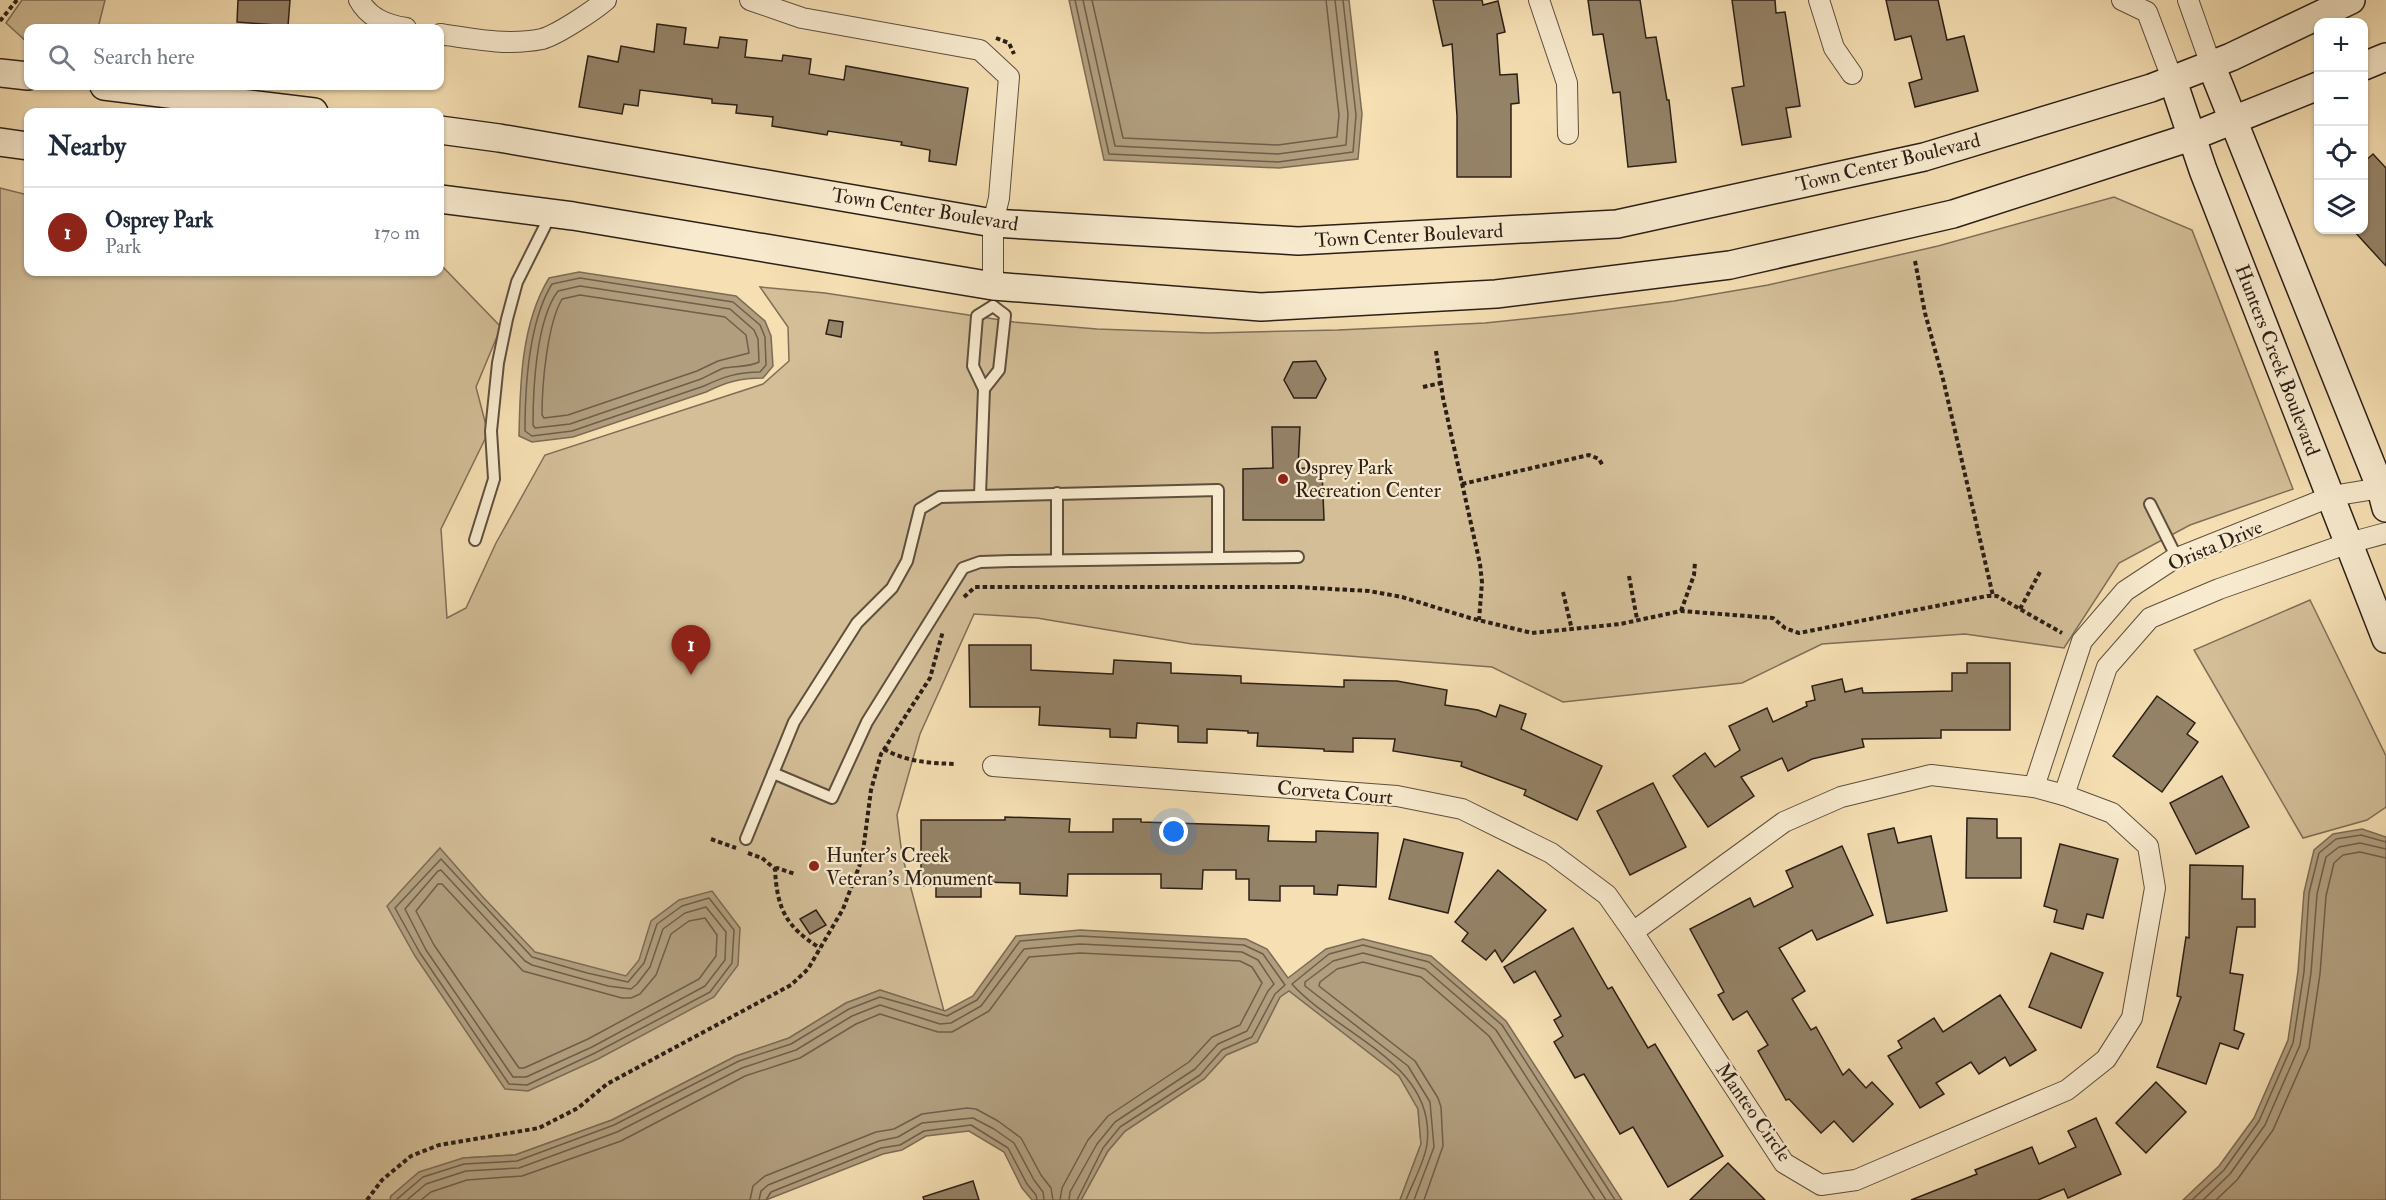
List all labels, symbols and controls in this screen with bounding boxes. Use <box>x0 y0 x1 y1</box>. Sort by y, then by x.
map controls <box>2314 18 2368 234</box>
button: + <box>2314 18 2368 72</box>
search box <box>24 24 444 90</box>
icon: search <box>45 41 78 74</box>
text: Search here <box>93 43 195 71</box>
button: − <box>2314 72 2368 126</box>
button: locate <box>2314 126 2368 180</box>
street label: Town Center Boulevard <box>1794 127 1983 197</box>
text: Nearby <box>48 131 126 163</box>
button: layers <box>2314 180 2368 234</box>
street label: Town Center Boulevard <box>830 182 1020 237</box>
text: Osprey Park <box>105 206 213 234</box>
street label: Town Center Boulevard <box>1314 218 1504 253</box>
text: 1 <box>64 220 71 245</box>
text: 170 m <box>374 220 420 245</box>
text: Park <box>105 234 141 259</box>
street label: Hunters Creek Boulevard <box>2230 261 2326 460</box>
place label: Osprey Park Recreation Center <box>1295 455 1441 503</box>
marker: Osprey Park Recreation Center <box>1276 472 1290 486</box>
street label: Orista Drive <box>2164 514 2266 577</box>
pin: 1 <box>672 626 710 675</box>
street label: Corveta Court <box>1276 775 1394 810</box>
your location <box>1159 817 1188 846</box>
place label: Hunter's Creek Veteran's Monument <box>826 843 994 891</box>
marker: Hunter's Creek Veteran's Monument <box>807 859 821 873</box>
street label: Manteo Circle <box>1710 1058 1797 1167</box>

